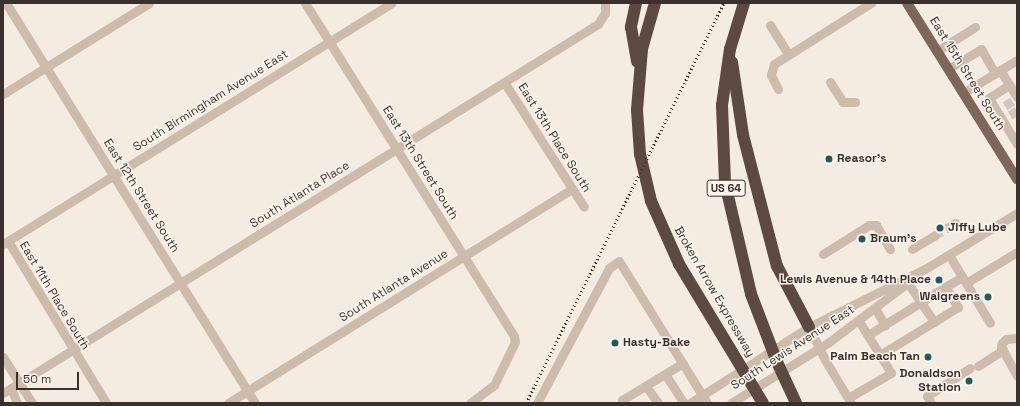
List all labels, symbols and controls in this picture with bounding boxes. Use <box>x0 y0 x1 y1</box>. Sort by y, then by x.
street label: East 15th Street South <box>926 15 1008 133</box>
street label: South Birmingham Avenue East <box>131 47 291 155</box>
street label: East 13th Place South <box>515 81 593 195</box>
street label: East 13th Street South <box>379 103 461 223</box>
street label: East 12th Street South <box>100 136 182 256</box>
place label: Reasor's <box>837 152 886 166</box>
marker: Reasor's <box>824 154 834 164</box>
street label: South Atlanta Place <box>248 159 352 231</box>
road number: US 64 <box>706 179 746 197</box>
place label: Jiffy Lube <box>948 221 1007 235</box>
marker: Jiffy Lube <box>935 223 945 233</box>
street label: Broken Arrow Expressway <box>671 224 757 360</box>
place label: Braum's <box>870 232 916 246</box>
marker: Braum's <box>857 234 867 244</box>
street label: East 11th Place South <box>16 239 92 353</box>
street label: South Atlanta Avenue <box>337 247 451 325</box>
place label: Lewis Avenue & 14th Place <box>780 273 931 287</box>
marker: Lewis Avenue & 14th Place <box>934 275 944 285</box>
place label: Walgreens <box>919 290 980 304</box>
marker: Walgreens <box>983 292 993 302</box>
street label: South Lewis Avenue East <box>729 303 857 393</box>
place label: Hasty-Bake <box>623 336 690 350</box>
marker: Hasty-Bake <box>610 338 620 348</box>
place label: Palm Beach Tan <box>830 350 920 364</box>
marker: Palm Beach Tan <box>923 352 933 362</box>
scale bar <box>18 364 81 390</box>
place label: Donaldson Station <box>899 367 961 395</box>
text: 50 m <box>23 371 51 387</box>
marker: Donaldson Station <box>964 376 974 386</box>

